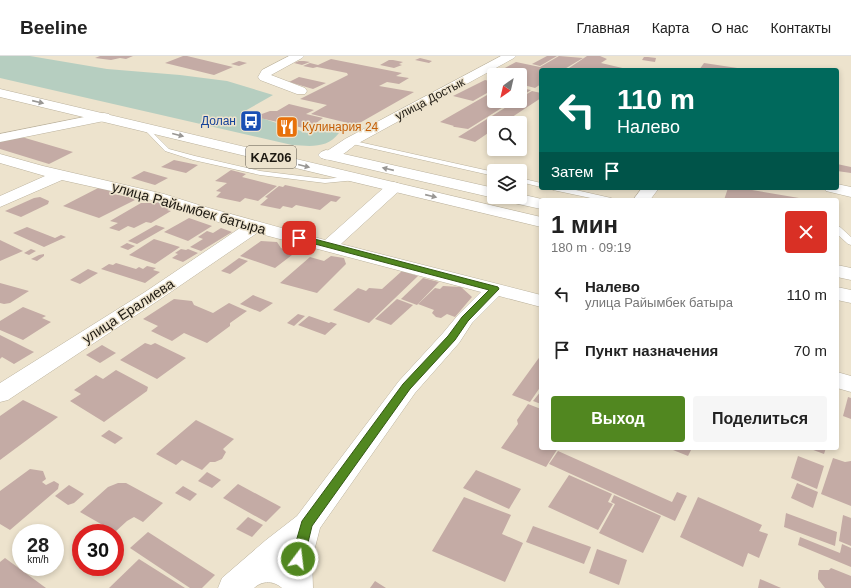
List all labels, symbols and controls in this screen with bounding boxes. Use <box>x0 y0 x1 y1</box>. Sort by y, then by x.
text: Beeline <box>20 17 88 38</box>
text: Главная <box>576 20 630 36</box>
text: Карта <box>652 20 689 36</box>
text: О нас <box>711 20 749 36</box>
text: Контакты <box>771 20 831 36</box>
north arrow <box>487 68 527 108</box>
map controls <box>487 68 527 204</box>
street label: улица Достык <box>393 74 468 123</box>
icon: left <box>551 84 603 136</box>
text: 110 m <box>617 84 695 115</box>
one-way arrow <box>32 99 44 105</box>
bus stop icon: Долан <box>238 108 264 134</box>
place label: Долан <box>201 114 236 128</box>
restaurant icon: Кулинария 24 <box>274 114 300 140</box>
button: search <box>487 116 527 156</box>
text: Налево <box>617 117 680 137</box>
place label: Кулинария 24 <box>302 120 379 134</box>
one-way arrow <box>172 132 184 138</box>
road number: KАZ06 <box>246 146 296 168</box>
icon: arrive <box>601 160 623 182</box>
one-way arrow <box>298 163 311 169</box>
text: Затем <box>551 163 593 180</box>
button: layers <box>487 164 527 204</box>
one-way arrow <box>382 166 394 172</box>
street label: улица Райымбек батыра <box>110 178 268 238</box>
one-way arrow <box>425 193 437 199</box>
text: 1 мин <box>551 211 618 238</box>
button: close <box>785 211 827 253</box>
pin <box>282 221 316 255</box>
icon: arrive <box>288 227 310 249</box>
text: 180 m · 09:19 <box>551 240 631 255</box>
street label: улица Ералиева <box>79 275 177 347</box>
text: Налево <box>585 278 640 295</box>
icon: left <box>551 283 573 305</box>
text: 110 m <box>786 286 827 303</box>
text: улица Райымбек батыра <box>585 295 733 310</box>
icon: arrive <box>551 339 573 361</box>
text: Пункт назначения <box>585 342 718 359</box>
text: 70 m <box>794 342 827 359</box>
button: Выход <box>551 396 685 442</box>
button: Поделиться <box>693 396 827 442</box>
speed limit sign: 30 <box>72 524 124 576</box>
text: 28 <box>27 534 49 556</box>
position arrow <box>277 538 319 580</box>
text: km/h <box>27 554 49 565</box>

